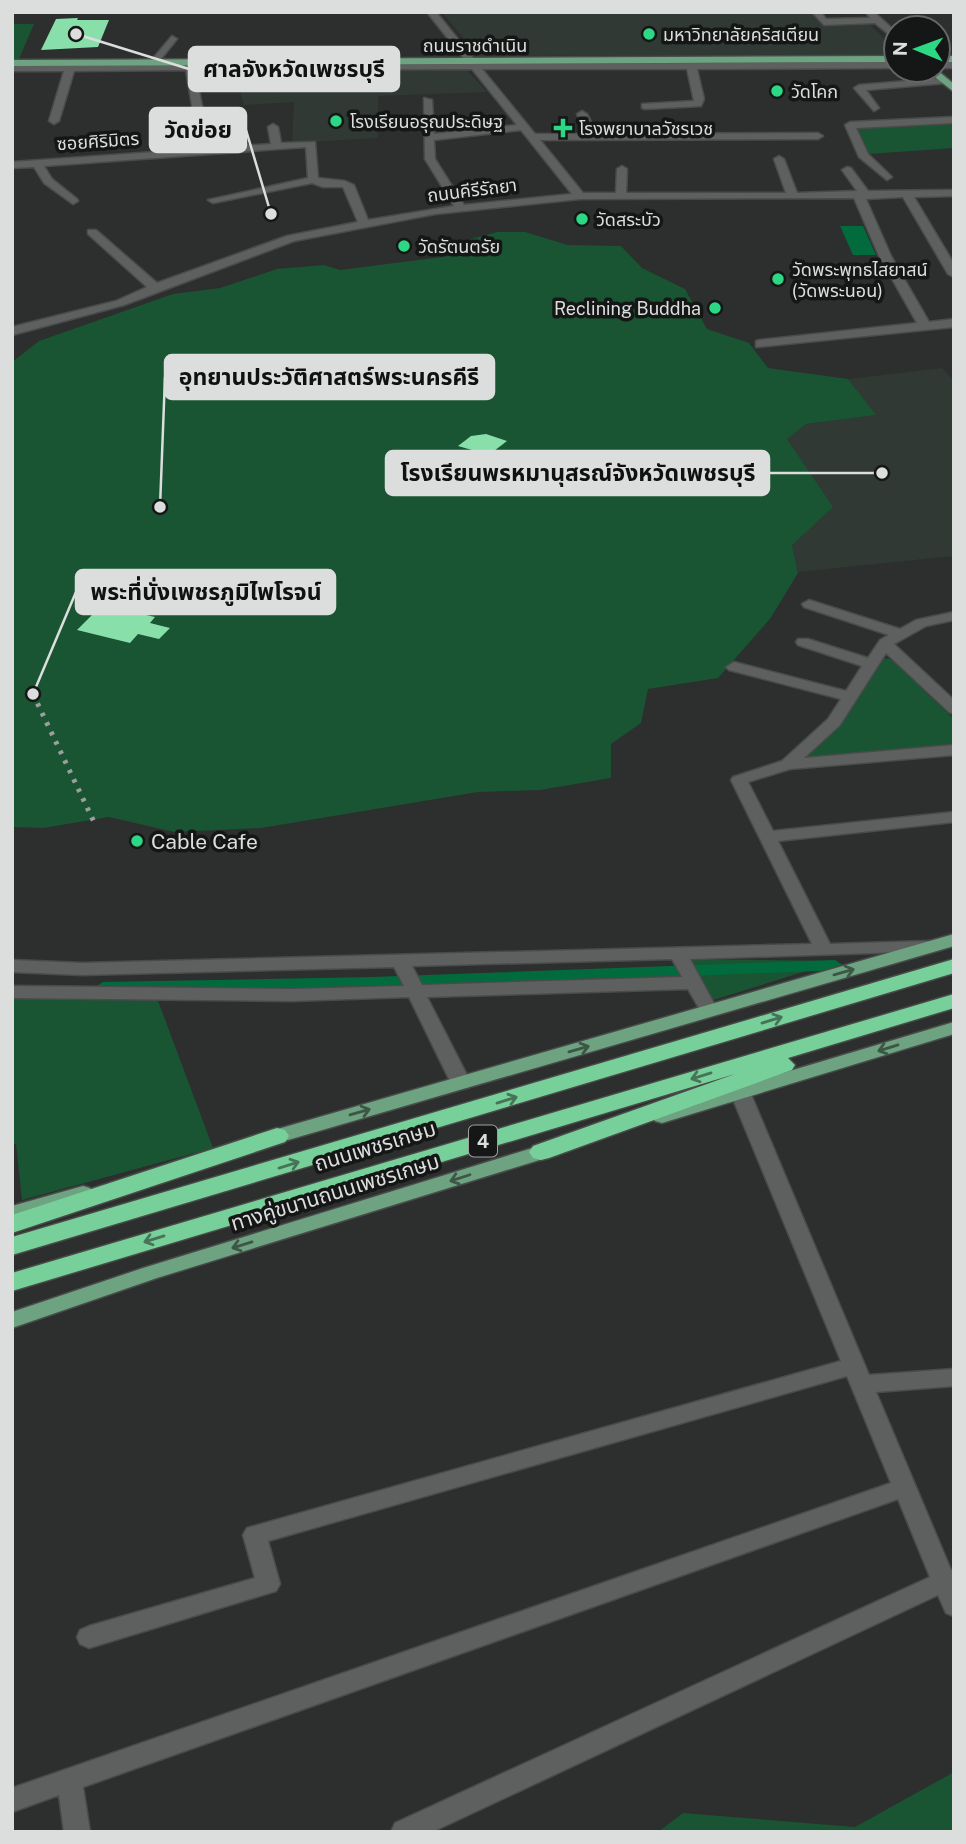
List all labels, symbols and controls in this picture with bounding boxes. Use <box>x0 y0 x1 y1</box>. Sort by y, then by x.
north arrow <box>882 14 952 84</box>
place label: มหาวิทยาลัยคริสเตียน <box>663 24 819 45</box>
marker: มหาวิทยาลัยคริสเตียน <box>641 26 657 42</box>
street label: ถนนราชดำเนิน <box>423 35 527 56</box>
text: N <box>889 41 911 56</box>
callout: ศาลจังหวัดเพชรบุรี <box>189 47 399 91</box>
text: ศาลจังหวัดเพชรบุรี <box>203 55 385 83</box>
place label: วัดโคก <box>791 81 838 102</box>
marker: วัดโคก <box>769 83 785 99</box>
callout: วัดข่อย <box>150 108 246 152</box>
place label: โรงเรียนอรุณประดิษฐ <box>350 111 503 133</box>
marker: โรงเรียนอรุณประดิษฐ <box>328 113 344 129</box>
text: วัดข่อย <box>164 116 232 143</box>
marker: โรงพยาบาลวัชรเวช <box>553 118 573 138</box>
place label: โรงพยาบาลวัชรเวช <box>579 118 713 139</box>
street label: ซอยศิริมิตร <box>56 128 140 154</box>
street label: ถนนคีรีรัถยา <box>426 174 518 206</box>
place label: วัดสระบัว <box>596 209 661 230</box>
marker: วัดสระบัว <box>574 211 590 227</box>
place label: วัดรัตนตรัย <box>418 236 500 257</box>
marker: วัดรัตนตรัย <box>396 238 412 254</box>
place label: วัดพระพุทธไสยาสน์ (วัดพระนอน) <box>792 259 928 301</box>
marker: วัดพระพุทธไสยาสน์ (วัดพระนอน) <box>770 271 786 287</box>
place label: Reclining Buddha <box>554 298 701 319</box>
marker: Reclining Buddha <box>707 300 723 316</box>
callout: อุทยานประวัติศาสตร์พระนครคีรี <box>165 355 494 399</box>
text: อุทยานประวัติศาสตร์พระนครคีรี <box>179 363 479 391</box>
callout: โรงเรียนพรหมานุสรณ์จังหวัดเพชรบุรี <box>386 451 769 495</box>
text: โรงเรียนพรหมานุสรณ์จังหวัดเพชรบุรี <box>401 459 756 487</box>
callout: พระที่นั่งเพชรภูมิไพโรจน์ <box>76 570 335 614</box>
text: พระที่นั่งเพชรภูมิไพโรจน์ <box>90 576 322 606</box>
place label: Cable Cafe <box>151 829 258 854</box>
marker: Cable Cafe <box>129 833 145 849</box>
one-way arrow <box>833 964 855 977</box>
one-way arrow <box>761 1013 783 1026</box>
one-way arrow <box>568 1042 590 1055</box>
one-way arrow <box>878 1042 900 1055</box>
one-way arrow <box>690 1071 712 1084</box>
one-way arrow <box>496 1092 518 1105</box>
one-way arrow <box>349 1105 371 1118</box>
street label: ถนนเพชรเกษม <box>311 1116 439 1176</box>
road number: 4 <box>469 1126 497 1156</box>
street label: ทางคู่ขนานถนนเพชรเกษม <box>228 1148 443 1237</box>
one-way arrow <box>278 1157 300 1170</box>
one-way arrow <box>449 1172 471 1185</box>
one-way arrow <box>143 1234 165 1247</box>
one-way arrow <box>232 1239 254 1252</box>

